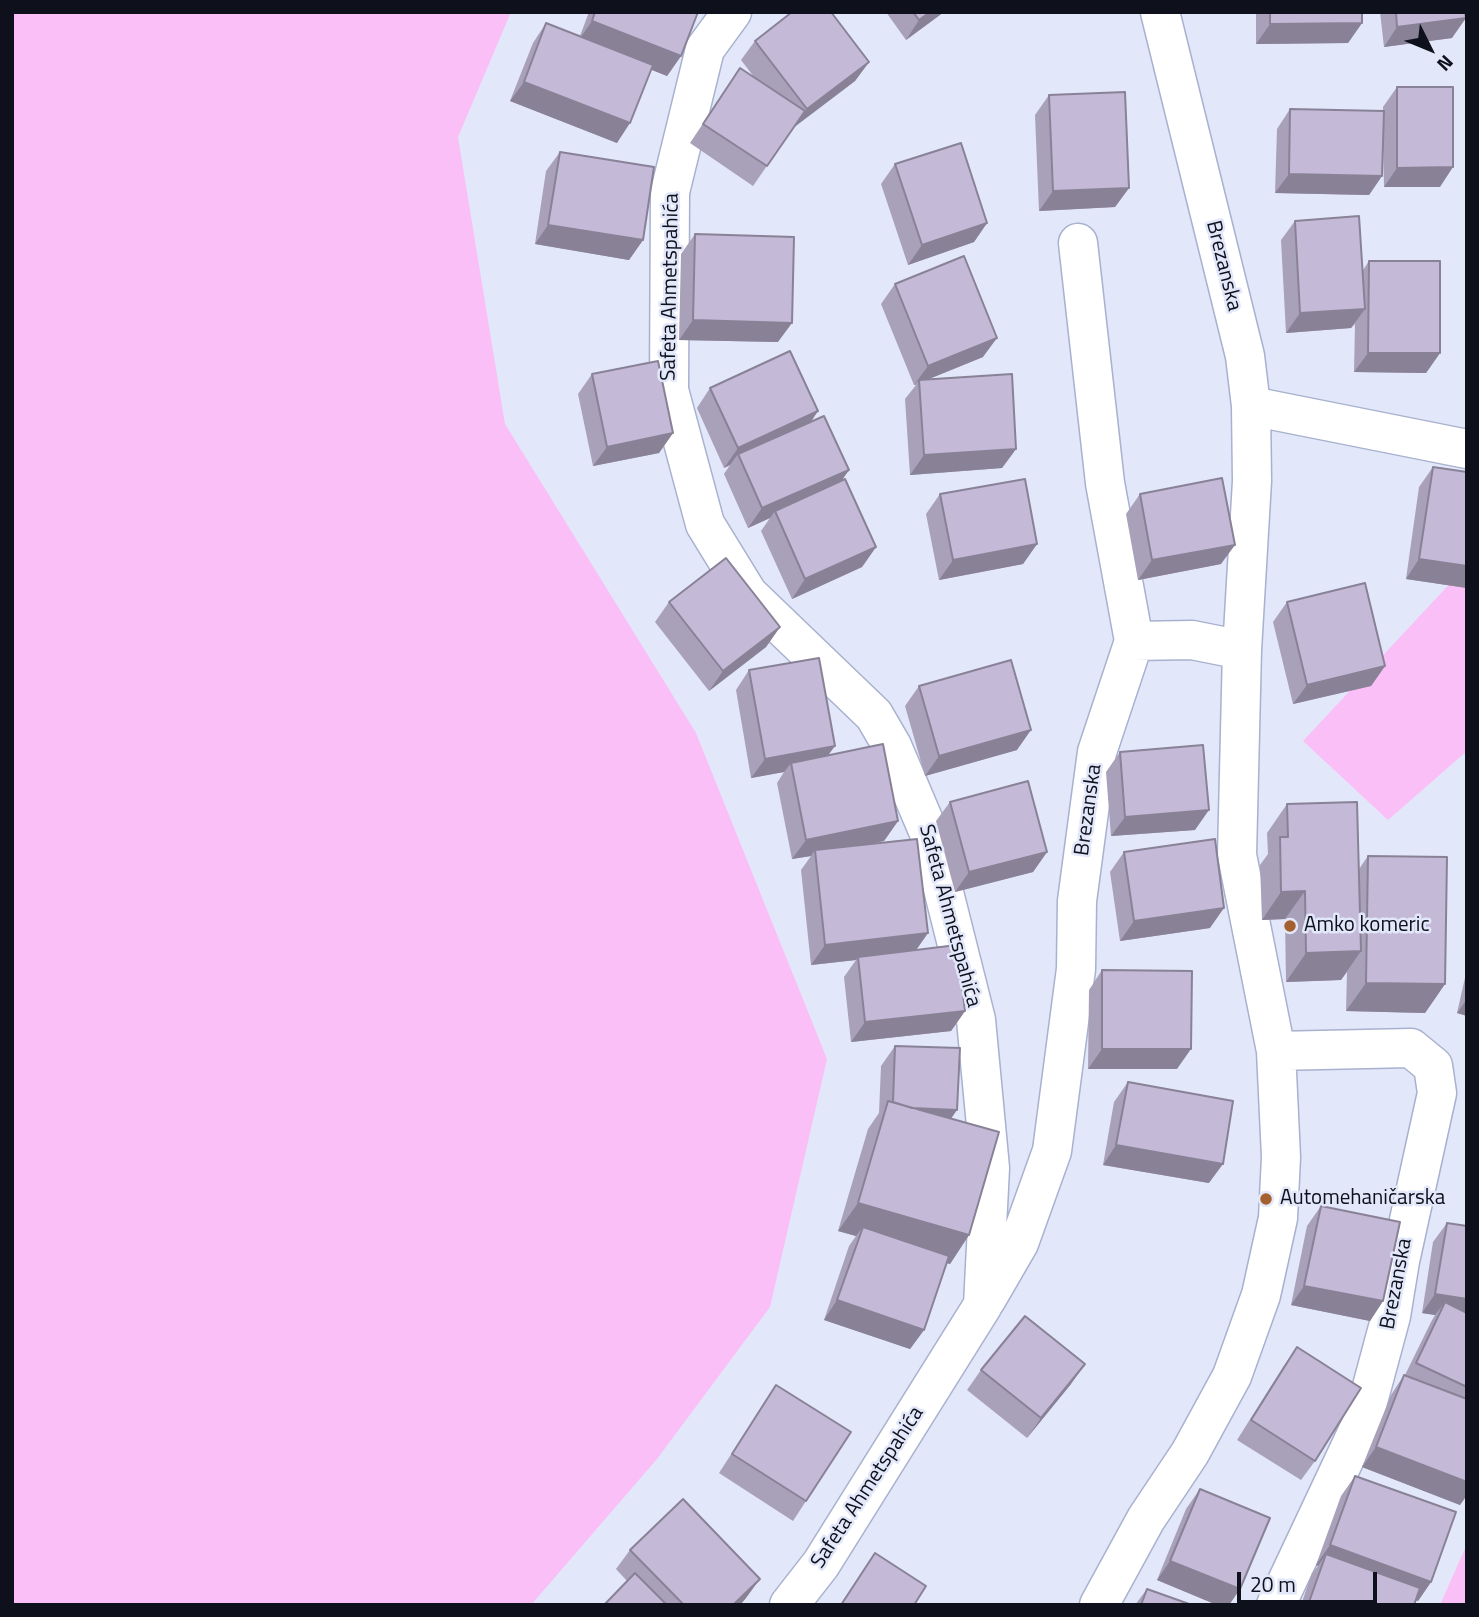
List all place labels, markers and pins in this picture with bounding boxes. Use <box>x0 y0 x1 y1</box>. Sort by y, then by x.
place label: Amko komeric <box>1304 913 1430 939</box>
marker: Amko komeric <box>1282 918 1298 934</box>
place label: Automehaničarska <box>1280 1186 1445 1212</box>
marker: Automehaničarska <box>1258 1191 1274 1207</box>

